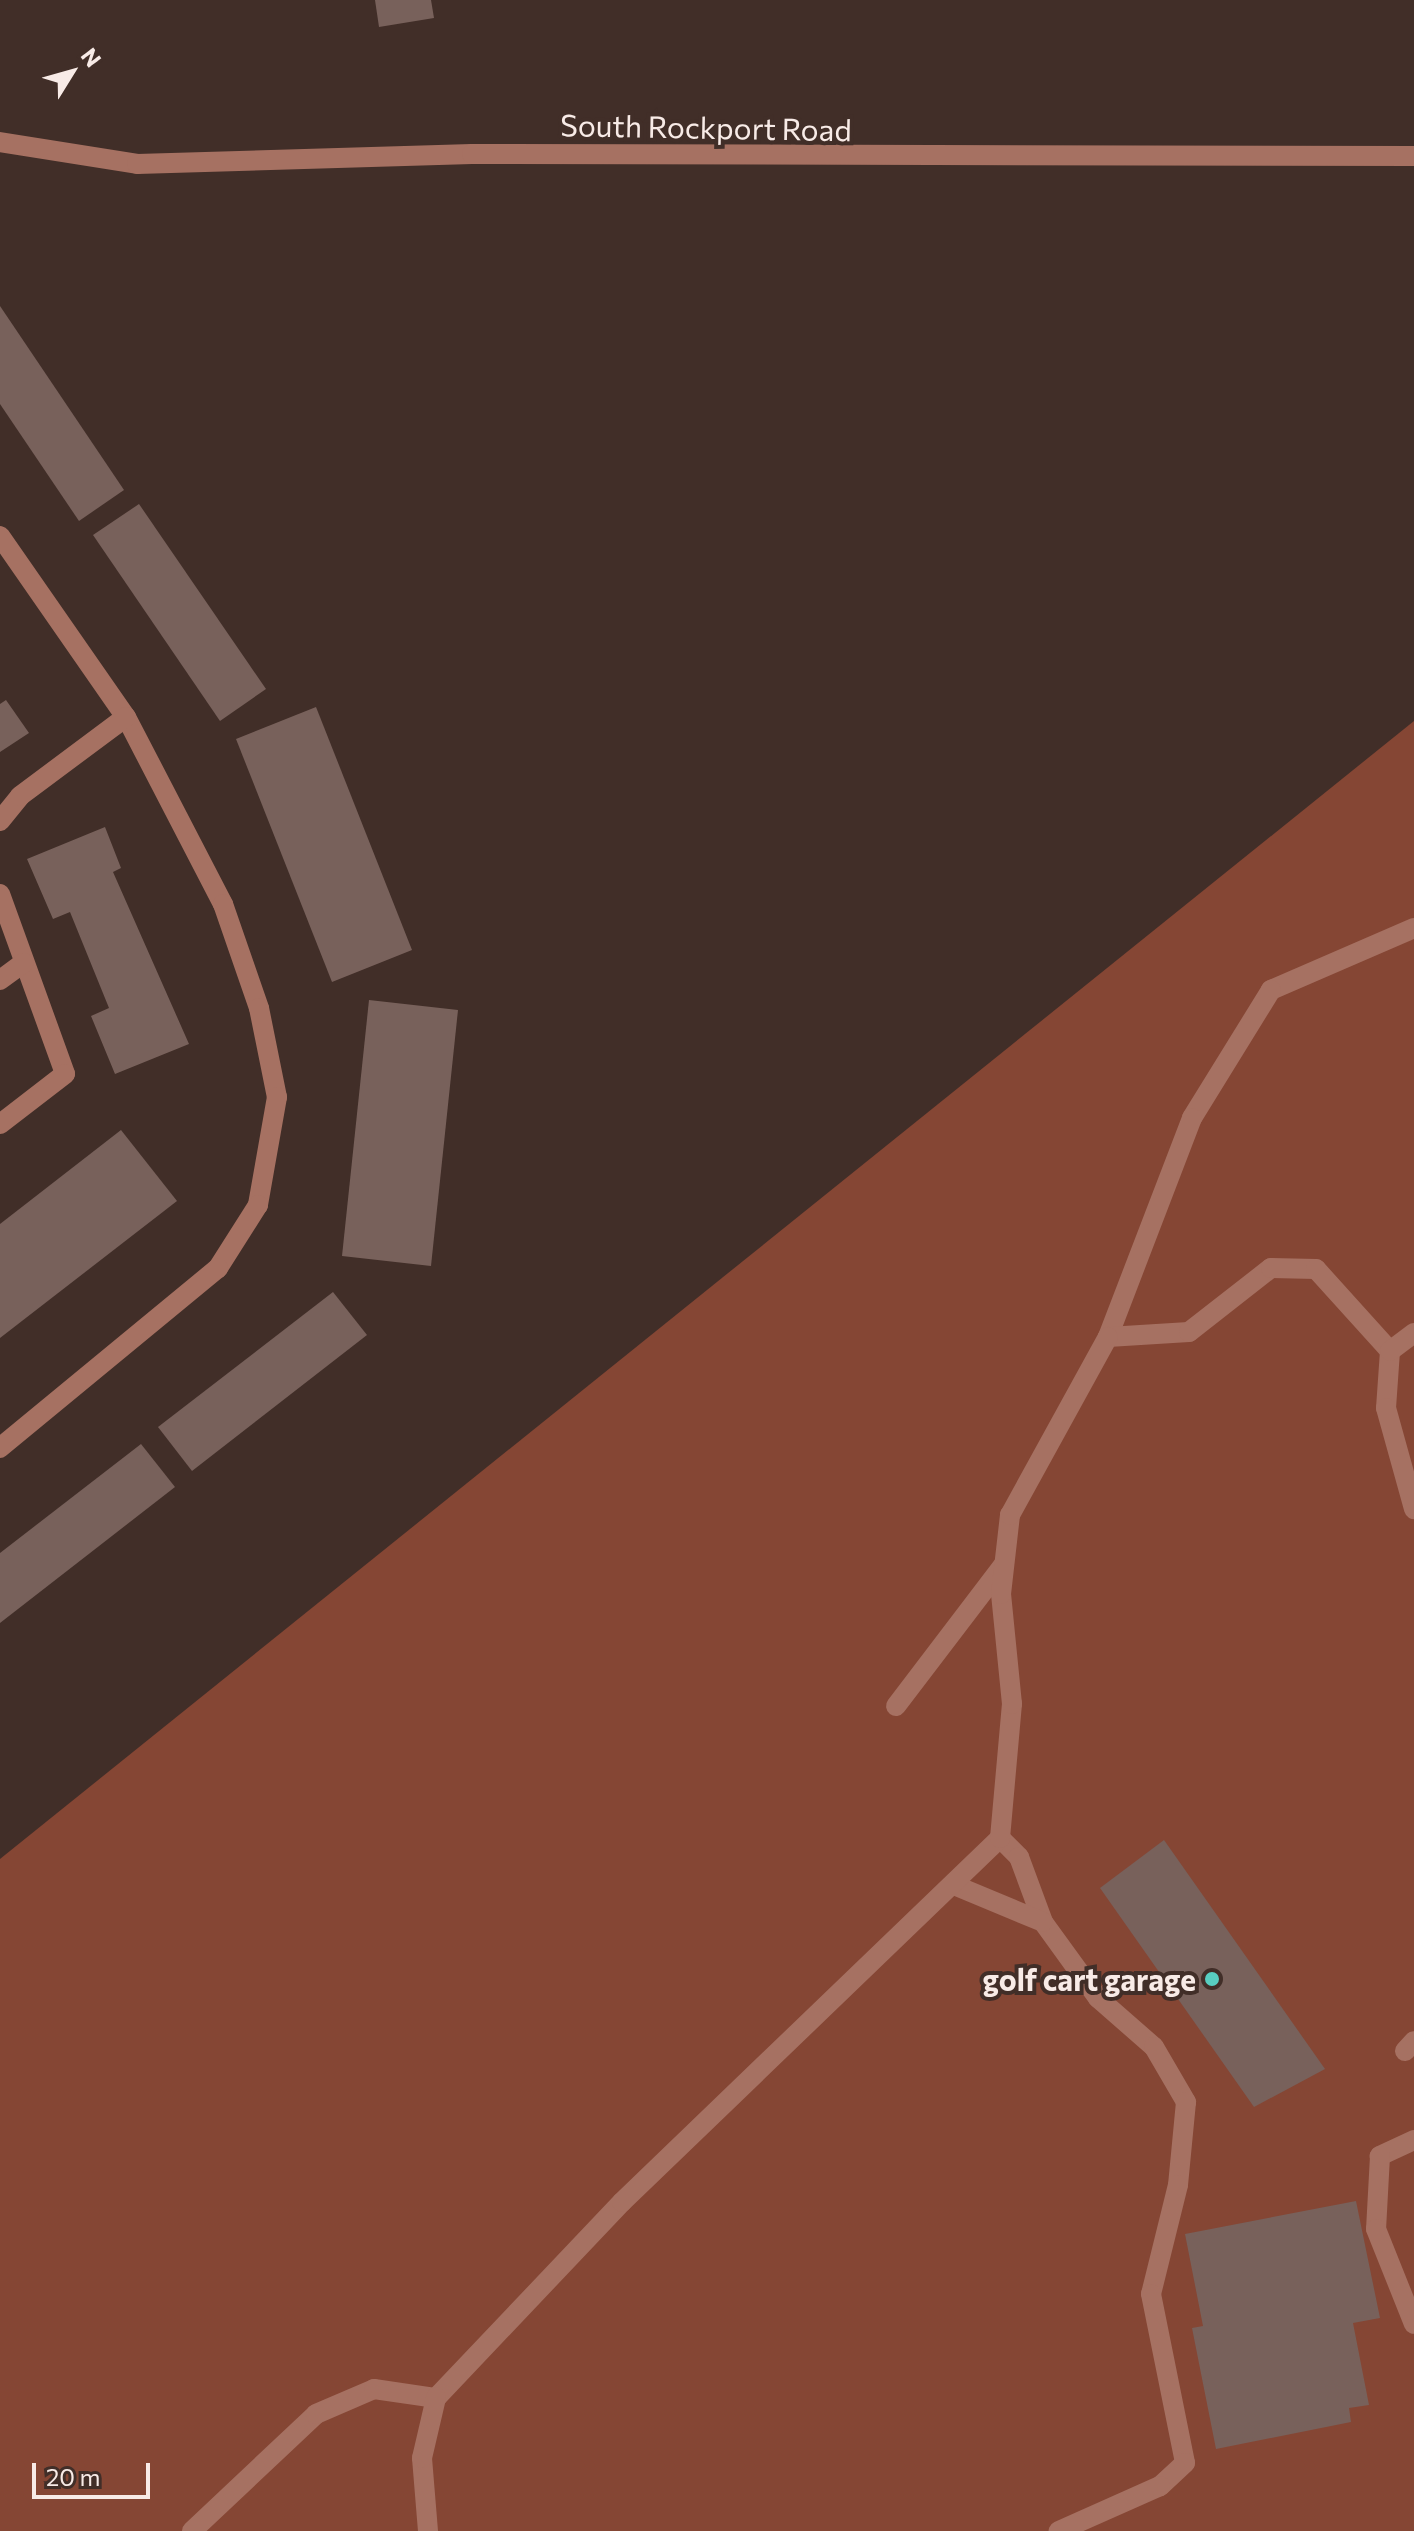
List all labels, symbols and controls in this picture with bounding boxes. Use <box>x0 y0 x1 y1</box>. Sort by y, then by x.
north arrow <box>32 32 112 112</box>
text: N <box>76 43 107 72</box>
street label: South Rockport Road <box>560 106 852 148</box>
place label: golf cart garage <box>983 1961 1196 1997</box>
marker: golf cart garage <box>1203 1970 1221 1988</box>
scale bar <box>36 2447 154 2497</box>
text: 20 m <box>46 2462 100 2491</box>

